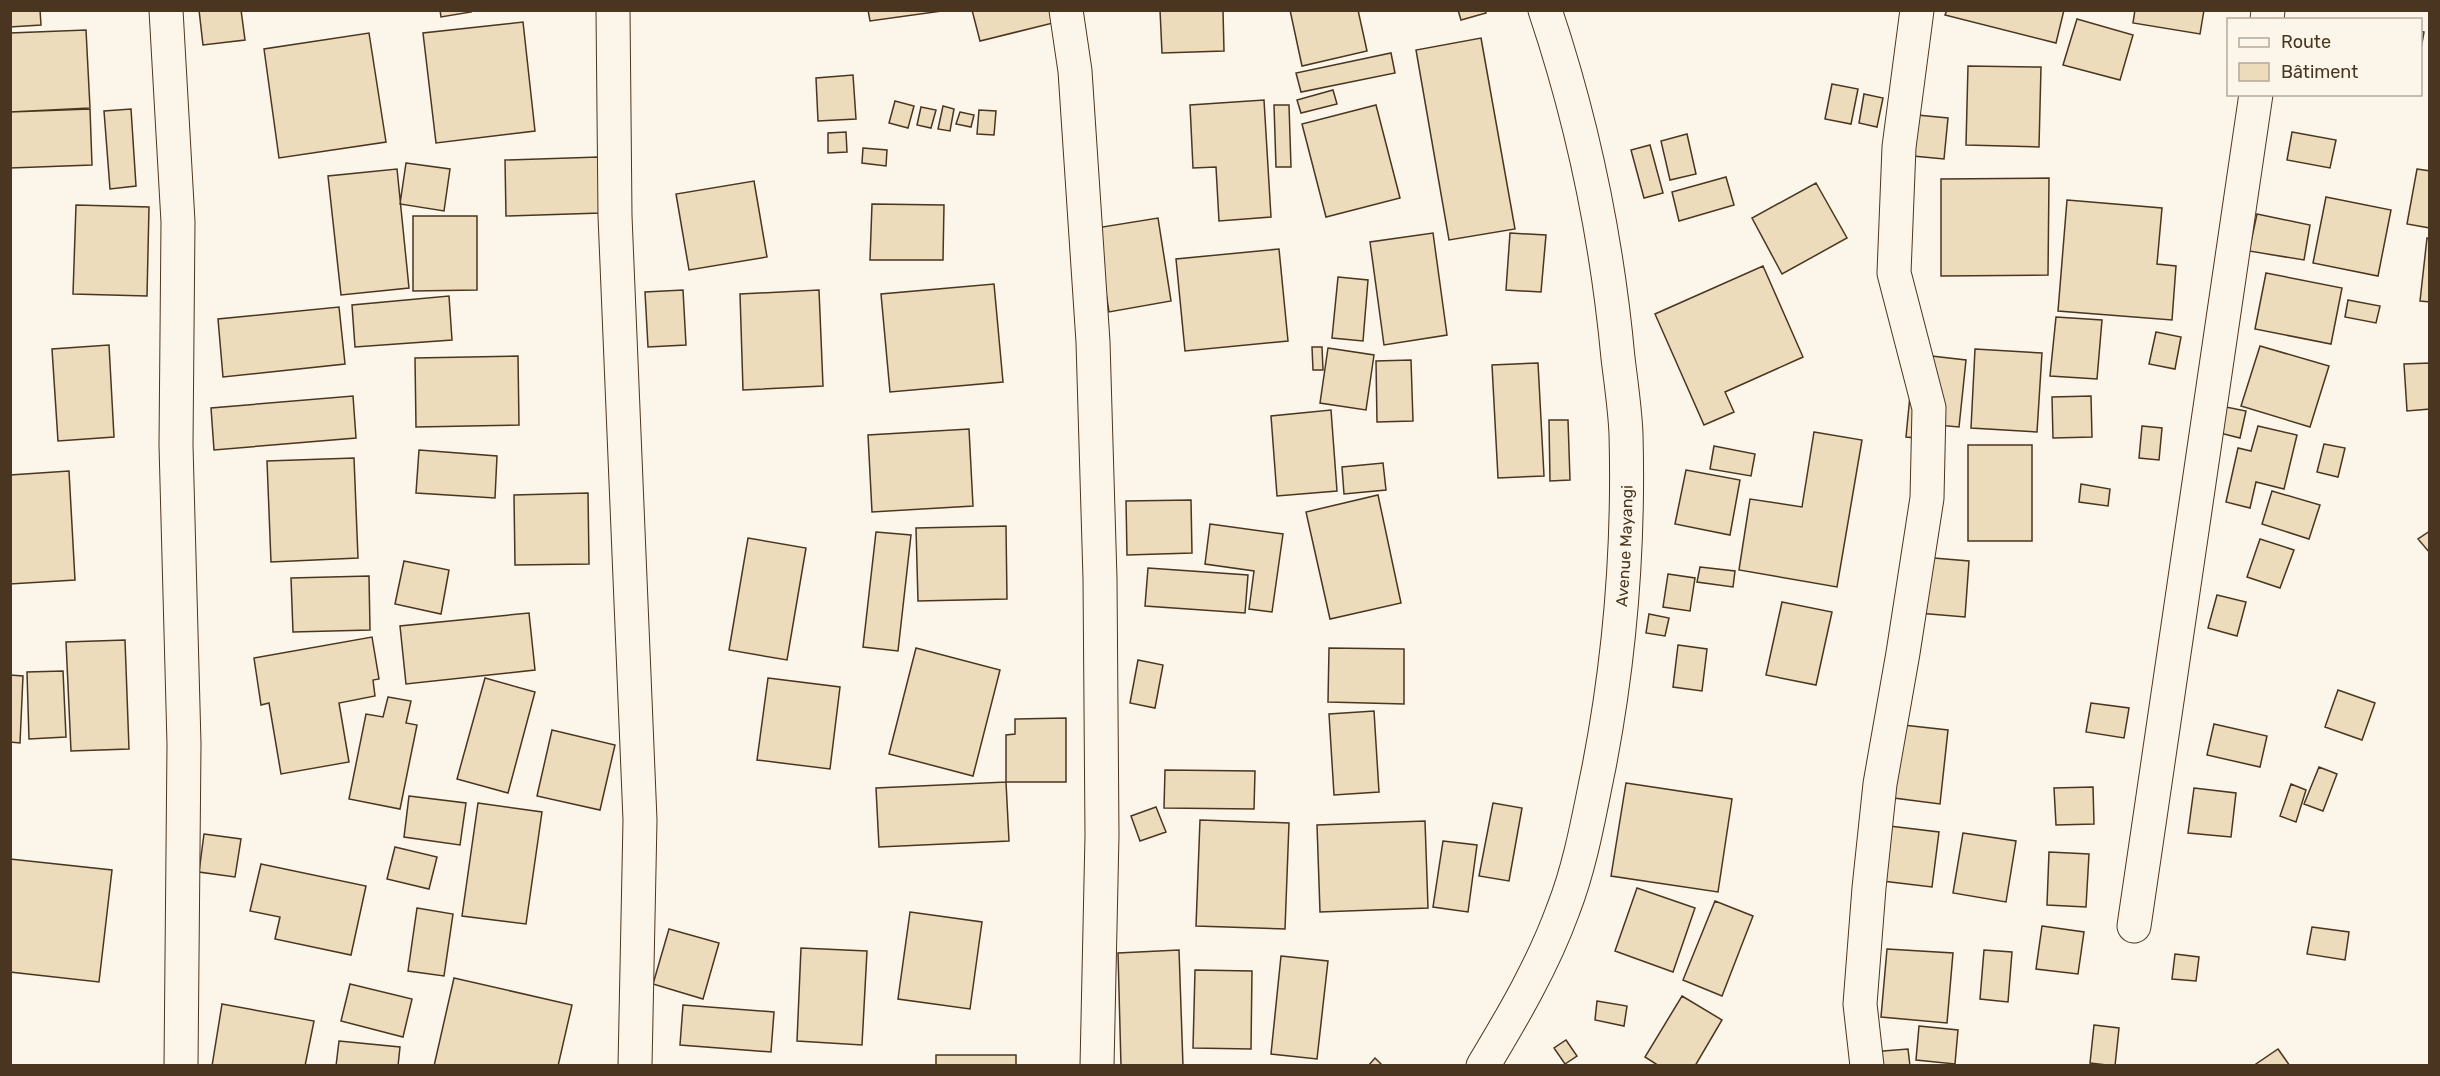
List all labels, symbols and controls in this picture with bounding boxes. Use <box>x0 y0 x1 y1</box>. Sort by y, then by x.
legend <box>2227 18 2422 96</box>
text: Route <box>2281 31 2331 53</box>
text: Bâtiment <box>2281 61 2358 83</box>
street label: Avenue Mayangi <box>1612 485 1636 608</box>

